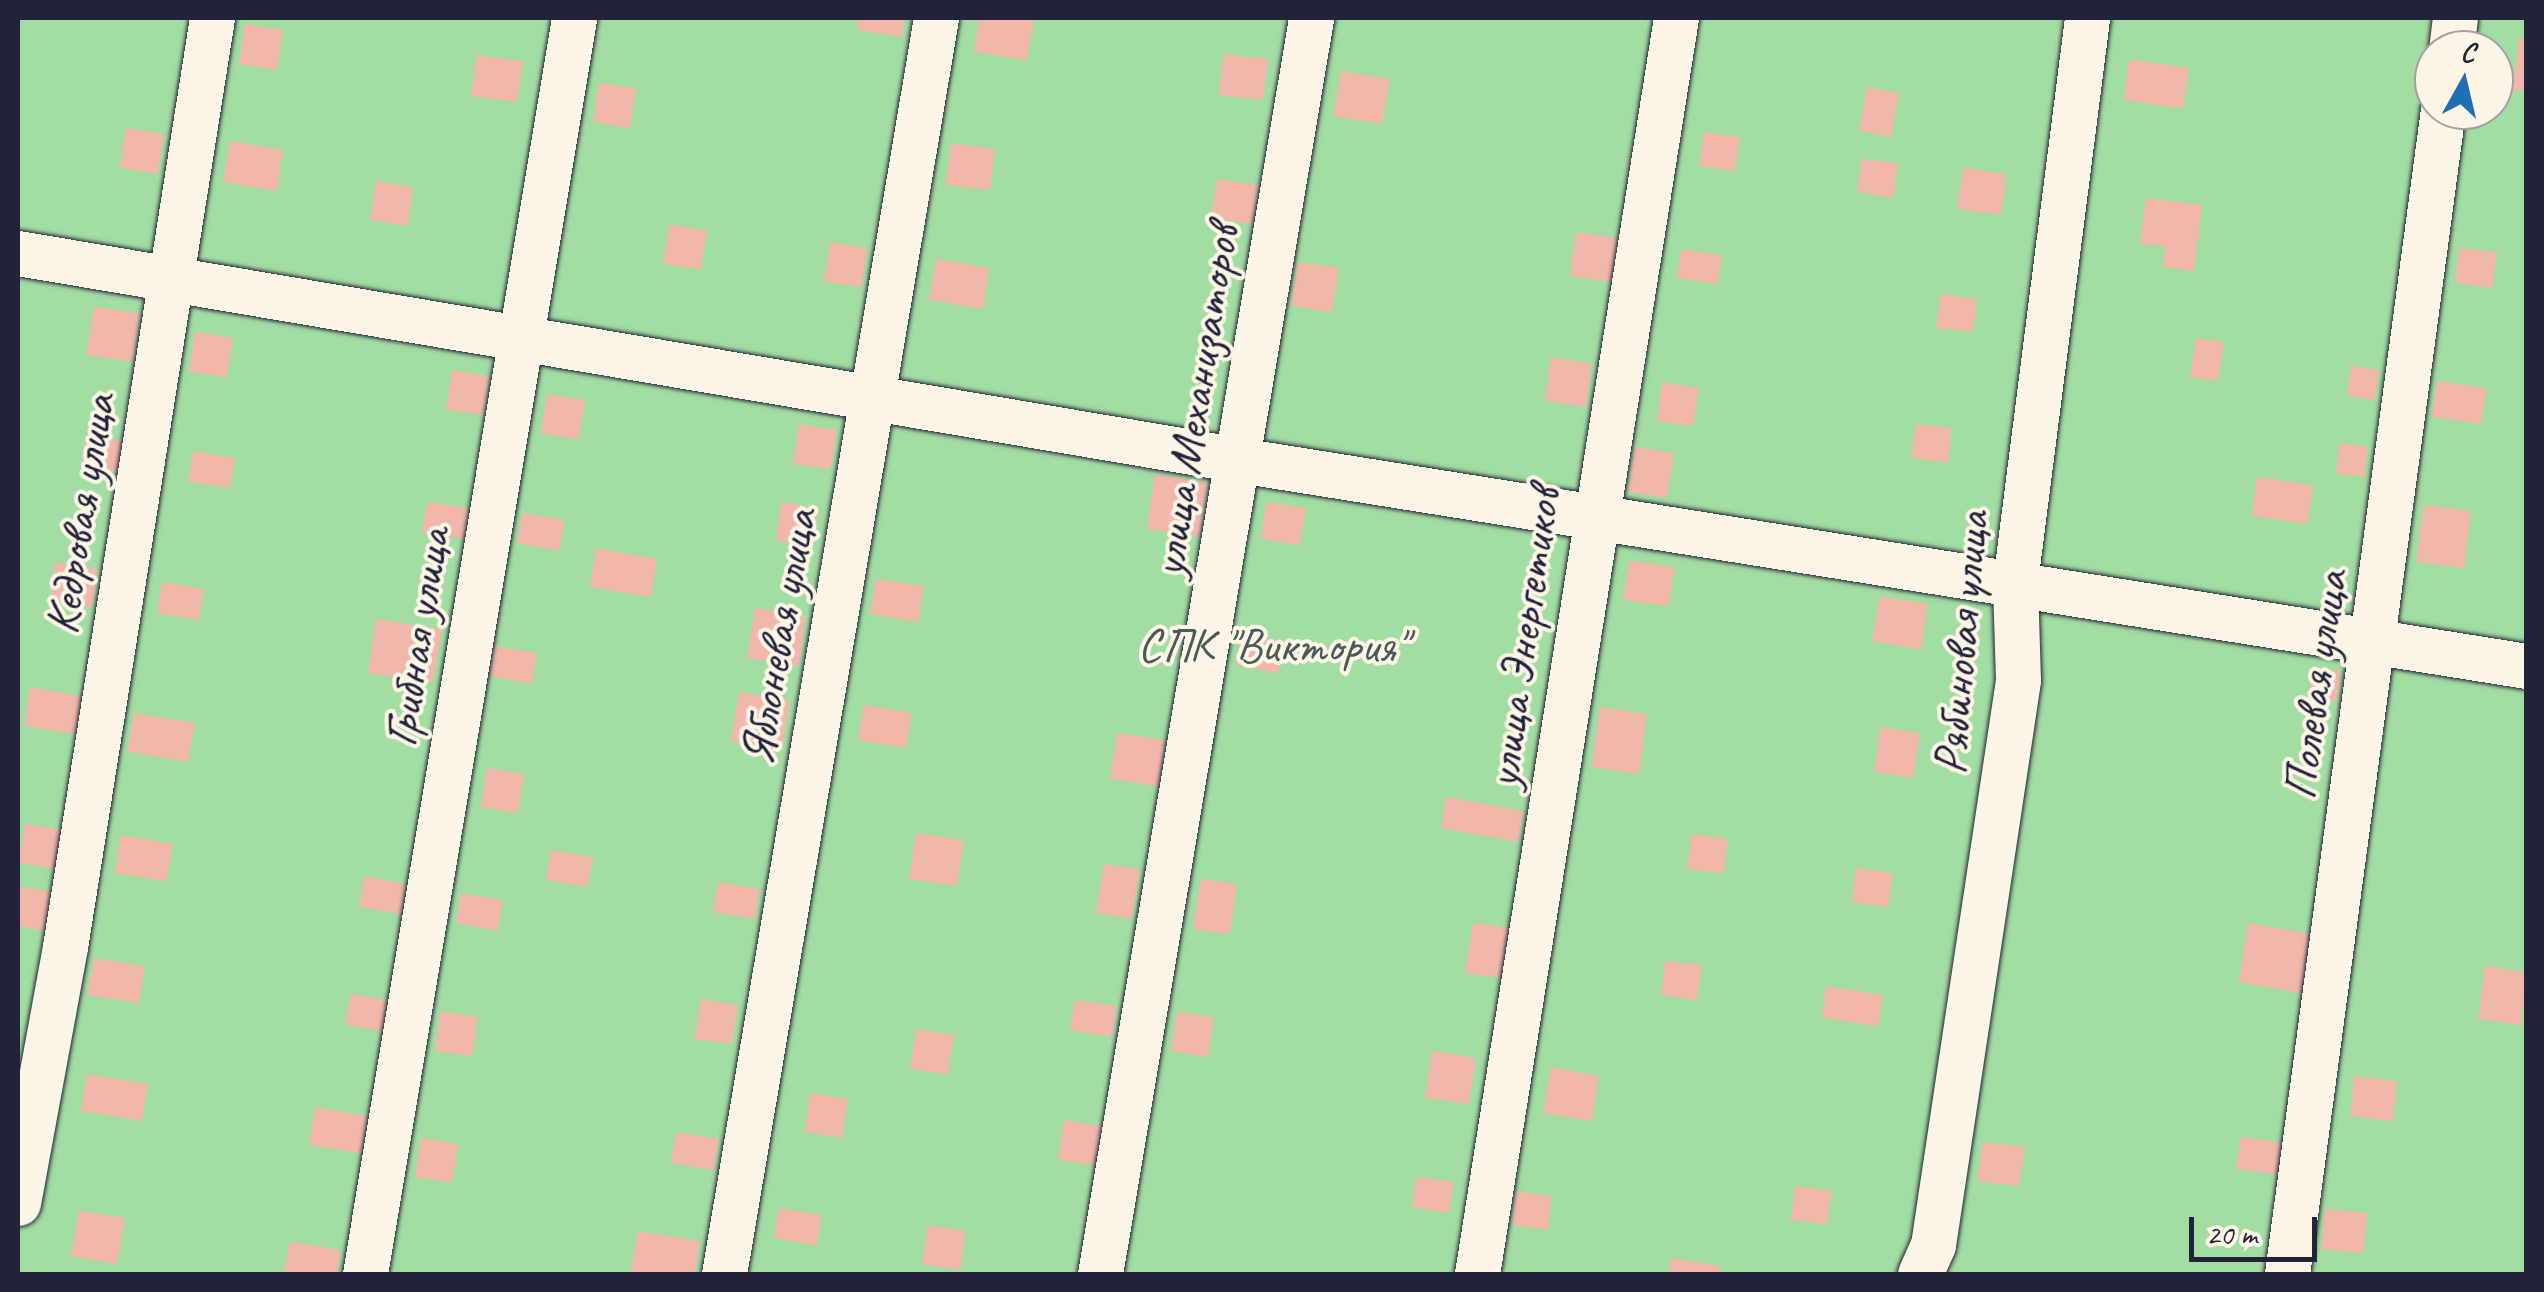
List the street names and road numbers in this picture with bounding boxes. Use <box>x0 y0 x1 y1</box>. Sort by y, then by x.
street label: улица Механизаторов <box>1139 223 1251 579</box>
street label: Кедровая улица <box>32 389 128 639</box>
street label: улица Энергетиков <box>1474 486 1572 790</box>
street label: Яблоневая улица <box>727 503 829 771</box>
street label: Рябиновая улица <box>1921 508 2001 778</box>
street label: Грибная улица <box>371 524 463 750</box>
street label: Полевая улица <box>2270 566 2360 804</box>

